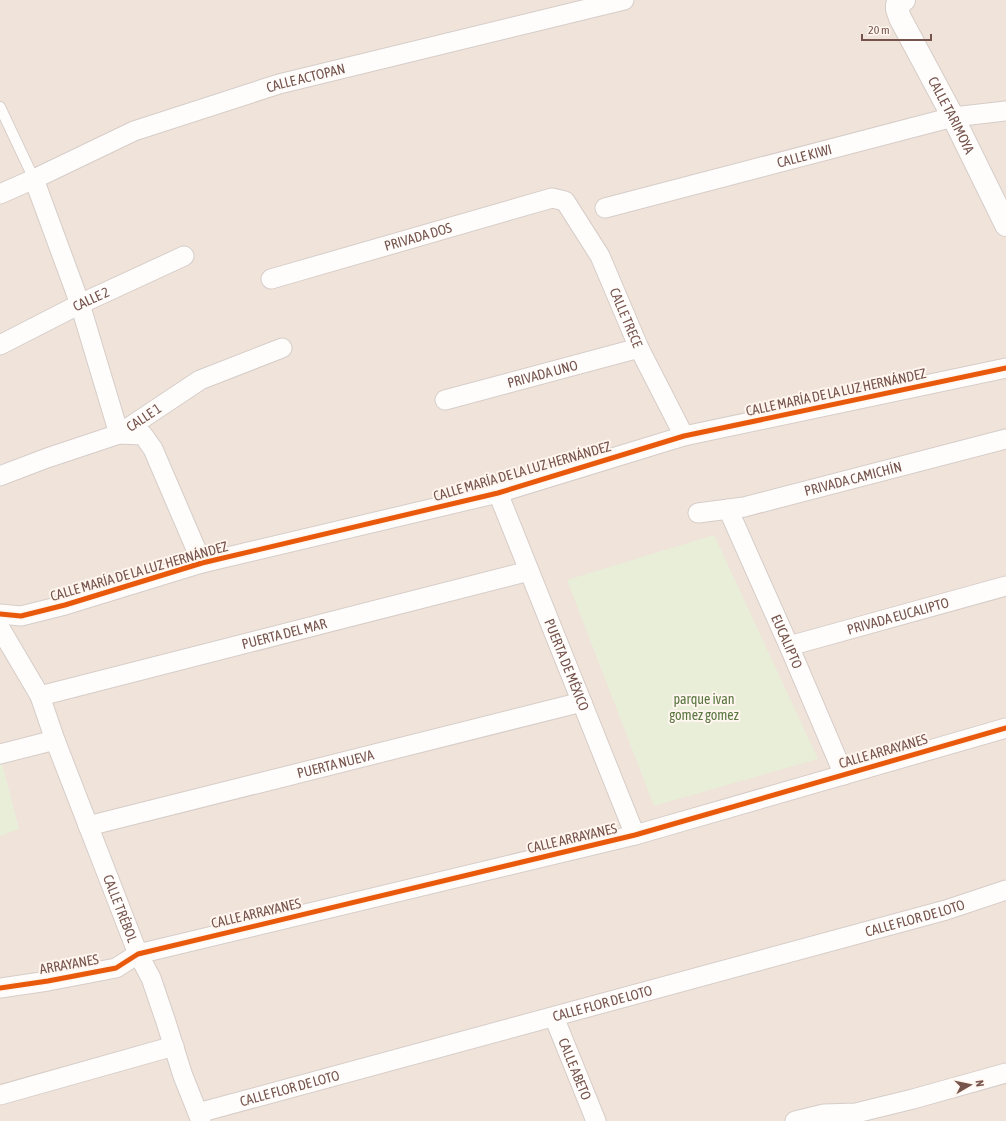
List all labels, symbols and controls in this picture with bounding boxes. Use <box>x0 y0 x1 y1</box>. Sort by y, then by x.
scale bar <box>862 16 931 42</box>
text: 20 m <box>868 23 890 37</box>
street label: CALLE ACTOPAN <box>264 60 347 96</box>
street label: CALLE TARIMOYA <box>925 74 978 156</box>
street label: CALLE KIWI <box>775 141 833 171</box>
street label: PRIVADA DOS <box>382 219 454 254</box>
street label: CALLE 2 <box>70 284 112 314</box>
street label: CALLE TRECE <box>606 285 646 350</box>
street label: PRIVADA UNO <box>506 357 580 391</box>
street label: CALLE MARÍA DE LA LUZ HERNÁNDEZ <box>744 365 928 419</box>
street label: CALLE 1 <box>123 400 164 435</box>
street label: CALLE MARÍA DE LA LUZ HERNÁNDEZ <box>431 438 613 504</box>
street label: PRIVADA CAMICHÍN <box>803 458 903 499</box>
street label: CALLE MARÍA DE LA LUZ HERNÁNDEZ <box>48 538 230 604</box>
street label: PRIVADA EUCALIPTO <box>845 594 951 638</box>
street label: EUCALIPTO <box>768 612 806 671</box>
street label: PUERTA DEL MAR <box>240 615 328 652</box>
street label: PUERTA DE MÉXICO <box>541 616 592 713</box>
park label: parque ivan gomez gomez <box>669 691 739 723</box>
street label: CALLE ARRAYANES <box>837 731 929 771</box>
street label: PUERTA NUEVA <box>295 747 375 781</box>
street label: CALLE ARRAYANES <box>526 820 618 856</box>
street label: CALLE TRÉBOL <box>100 872 141 945</box>
street label: CALLE ARRAYANES <box>210 895 302 931</box>
street label: CALLE FLOR DE LOTO <box>863 896 967 940</box>
street label: ARRAYANES <box>38 951 100 977</box>
street label: CALLE FLOR DE LOTO <box>551 982 654 1024</box>
street label: CALLE ABETO <box>555 1036 595 1102</box>
north arrow <box>950 1065 990 1105</box>
street label: CALLE FLOR DE LOTO <box>238 1067 341 1109</box>
text: N <box>973 1079 986 1088</box>

